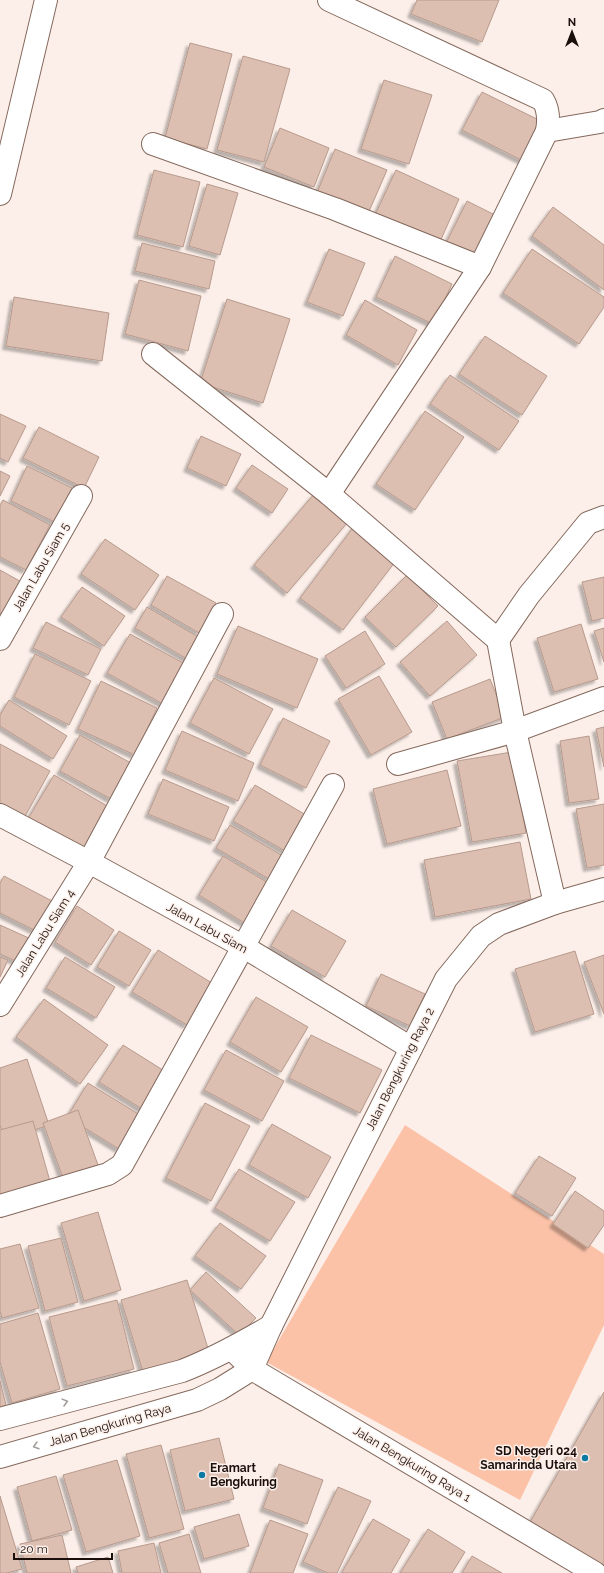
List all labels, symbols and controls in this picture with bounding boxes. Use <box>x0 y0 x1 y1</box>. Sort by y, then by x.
north arrow <box>552 12 592 52</box>
text: N <box>568 16 576 29</box>
street label: Jalan Labu Siam 5 <box>10 520 72 614</box>
street label: Jalan Labu Siam 4 <box>12 886 78 979</box>
street label: Jalan Labu Siam <box>164 900 250 956</box>
street label: Jalan Bengkuring Raya 2 <box>363 1005 437 1133</box>
one-way arrow <box>61 1398 68 1407</box>
street label: Jalan Bengkuring Raya <box>47 1401 173 1449</box>
street label: Jalan Bengkuring Raya 1 <box>351 1423 473 1505</box>
one-way arrow <box>32 1441 39 1450</box>
place label: SD Negeri 024 Samarinda Utara <box>480 1444 577 1472</box>
marker: SD Negeri 024 Samarinda Utara <box>580 1453 590 1463</box>
place label: Eramart Bengkuring <box>210 1461 277 1489</box>
marker: Eramart Bengkuring <box>197 1470 207 1480</box>
scale bar <box>14 1535 112 1561</box>
text: 20 m <box>20 1542 48 1556</box>

